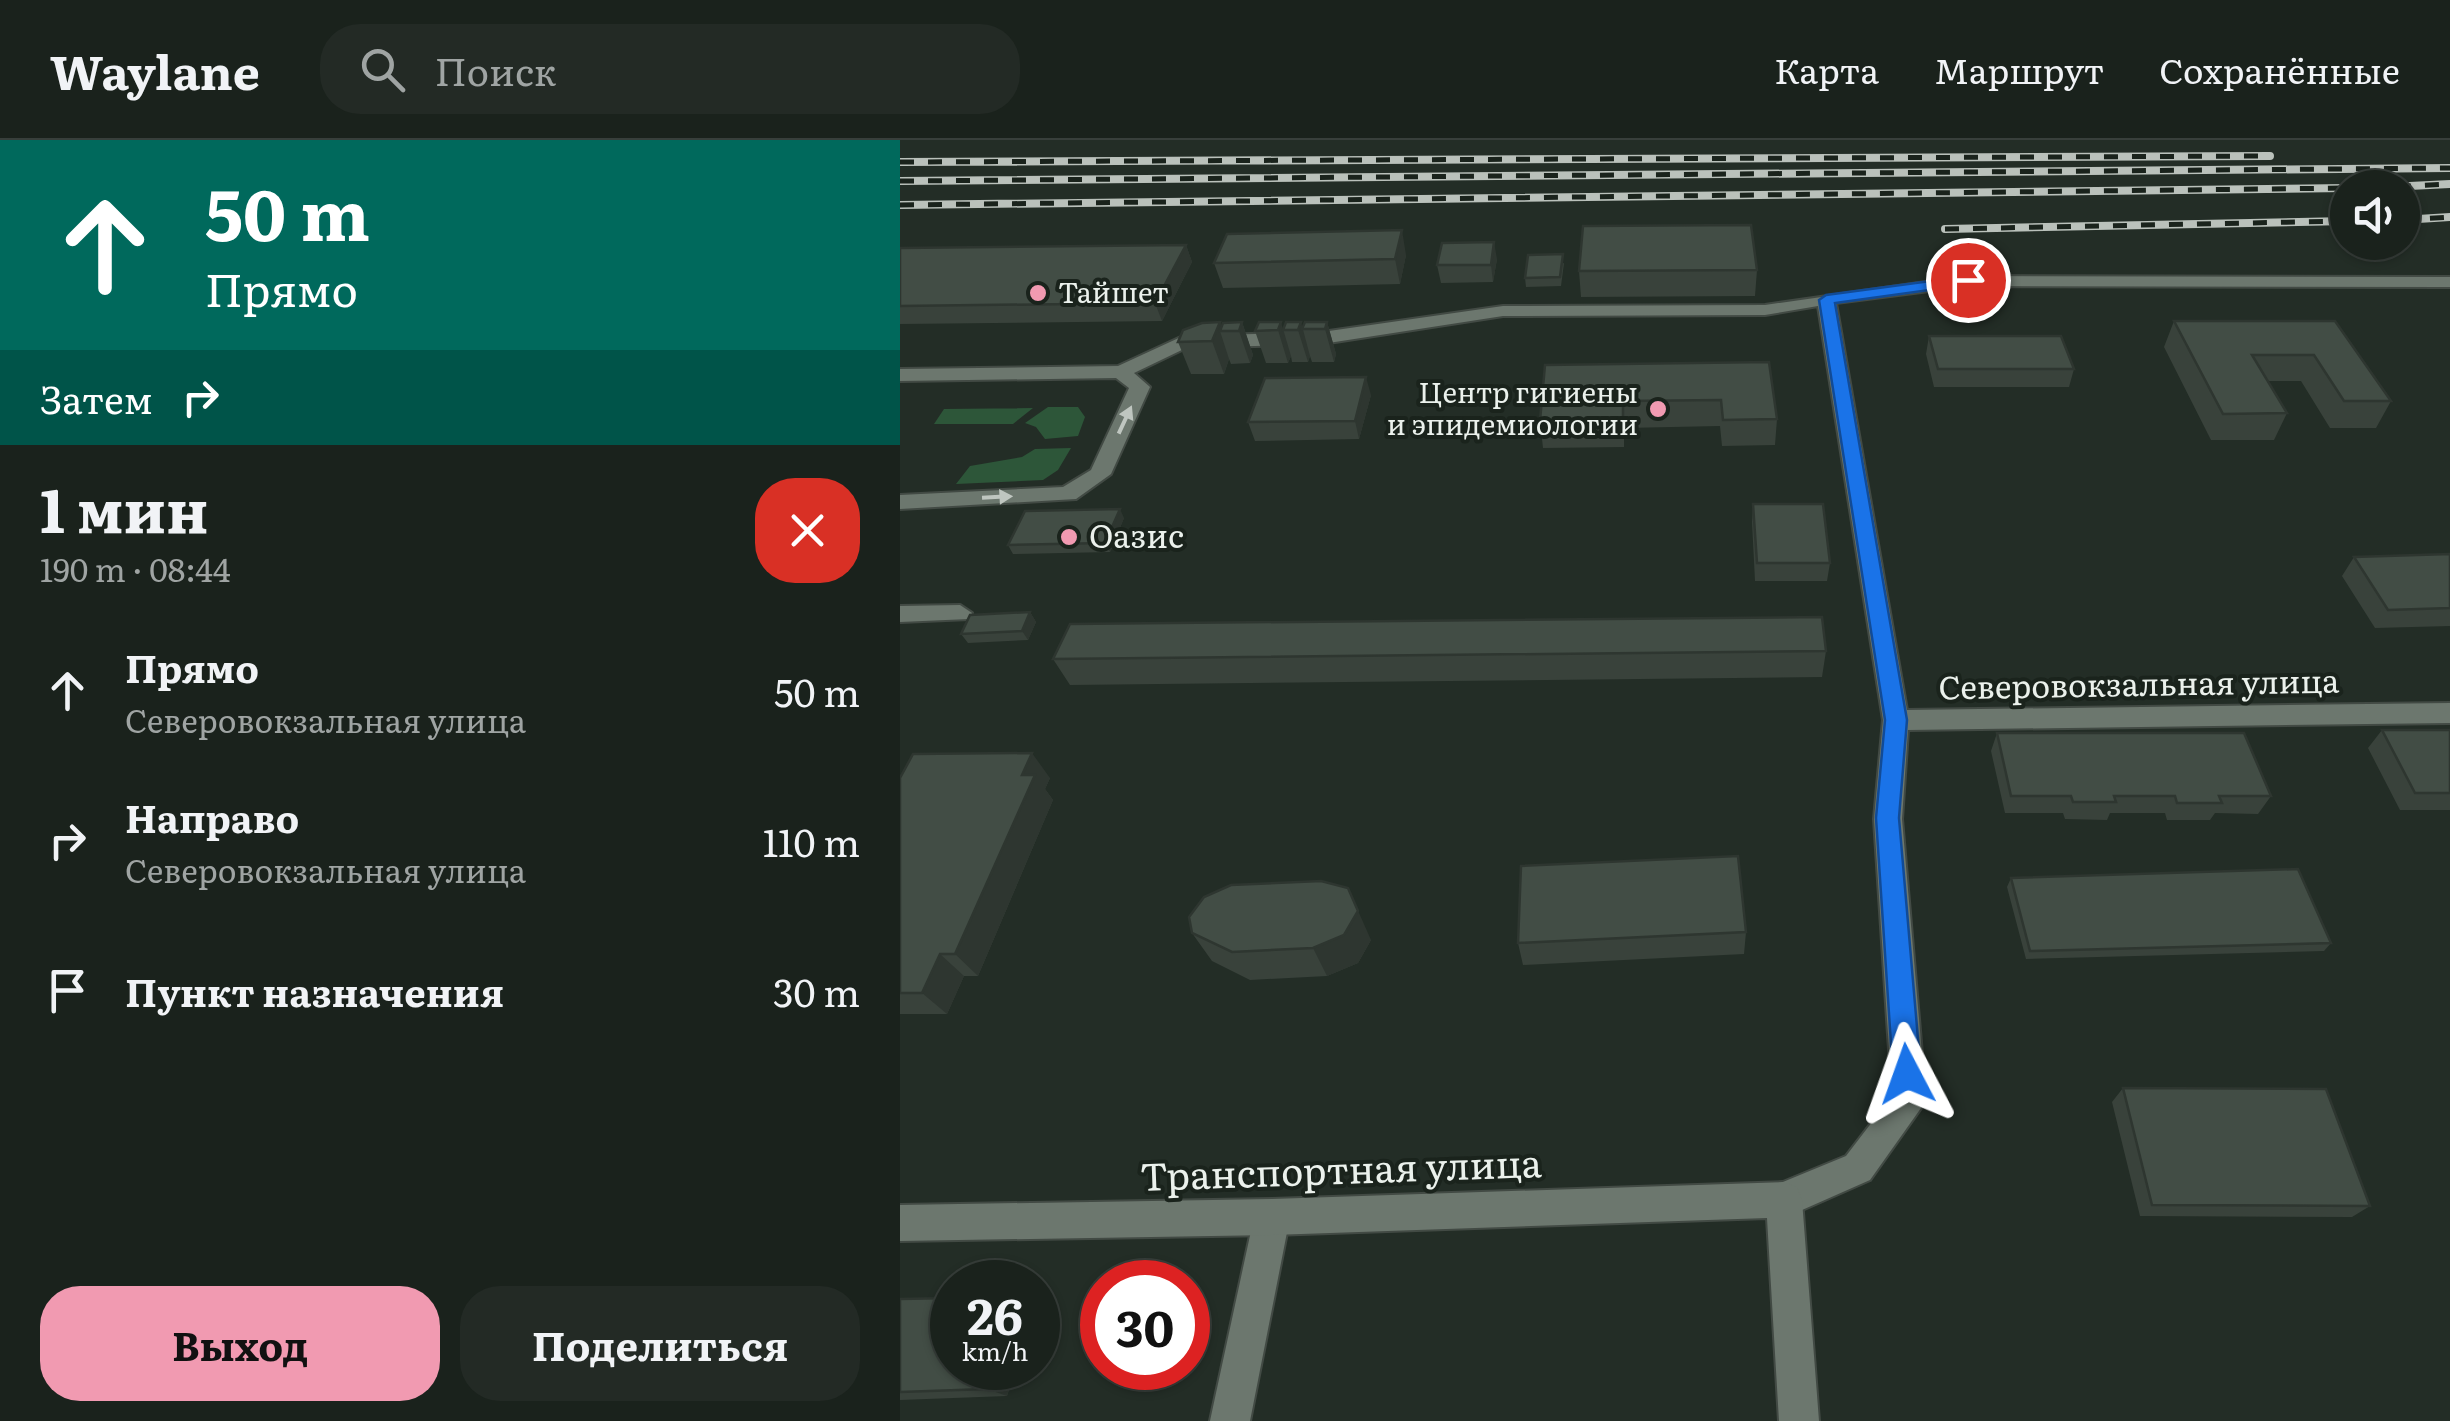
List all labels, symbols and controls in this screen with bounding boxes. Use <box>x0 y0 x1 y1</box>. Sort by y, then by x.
search box <box>320 24 1020 114</box>
text: Waylane <box>50 34 260 105</box>
text: Поиск <box>435 41 556 98</box>
icon: search <box>355 42 410 97</box>
text: Карта <box>1774 43 1879 95</box>
text: Маршрут <box>1934 43 2104 95</box>
text: Сохранённые <box>2159 43 2400 95</box>
text: 50 m <box>205 159 370 263</box>
map controls <box>2330 170 2420 260</box>
button: sound <box>2330 170 2420 260</box>
icon: ahead <box>40 180 170 310</box>
pin <box>1926 238 2011 323</box>
icon: arrive <box>1941 253 1996 308</box>
text: Прямо <box>205 254 358 321</box>
place label: Тайшет <box>1058 270 1169 312</box>
marker: Тайшет <box>1027 282 1049 304</box>
text: Затем <box>40 369 153 426</box>
icon: right <box>173 370 228 425</box>
place label: Центр гигиены и эпидемиологии <box>1387 370 1638 444</box>
marker: Центр гигиены и эпидемиологии <box>1647 398 1669 420</box>
one-way arrow <box>1117 405 1134 434</box>
text: 1 мин <box>40 462 209 551</box>
button: close <box>755 478 860 583</box>
one-way arrow <box>982 489 1014 505</box>
place label: Оазис <box>1089 510 1184 558</box>
marker: Оазис <box>1058 526 1080 548</box>
text: 190 m · 08:44 <box>40 544 231 592</box>
text: Прямо <box>125 638 259 695</box>
street label: Северовокзальная улица <box>1938 654 2341 709</box>
text: 50 m <box>774 662 860 719</box>
icon: ahead <box>40 663 95 718</box>
text: Северовокзальная улица <box>125 695 526 743</box>
text: Направо <box>125 788 299 845</box>
text: 110 m <box>763 812 860 869</box>
icon: right <box>40 813 95 868</box>
text: Северовокзальная улица <box>125 845 526 893</box>
text: Пункт назначения <box>125 962 504 1019</box>
text: 30 m <box>773 962 860 1019</box>
icon: arrive <box>40 963 95 1018</box>
position arrow <box>1855 1022 1959 1126</box>
street label: Транспортная улица <box>1139 1132 1543 1203</box>
speed limit sign: 30 <box>1080 1260 1210 1390</box>
text: 26 <box>967 1276 1023 1350</box>
button: Выход <box>40 1286 440 1401</box>
button: Поделиться <box>460 1286 860 1401</box>
text: km/h <box>962 1332 1028 1369</box>

